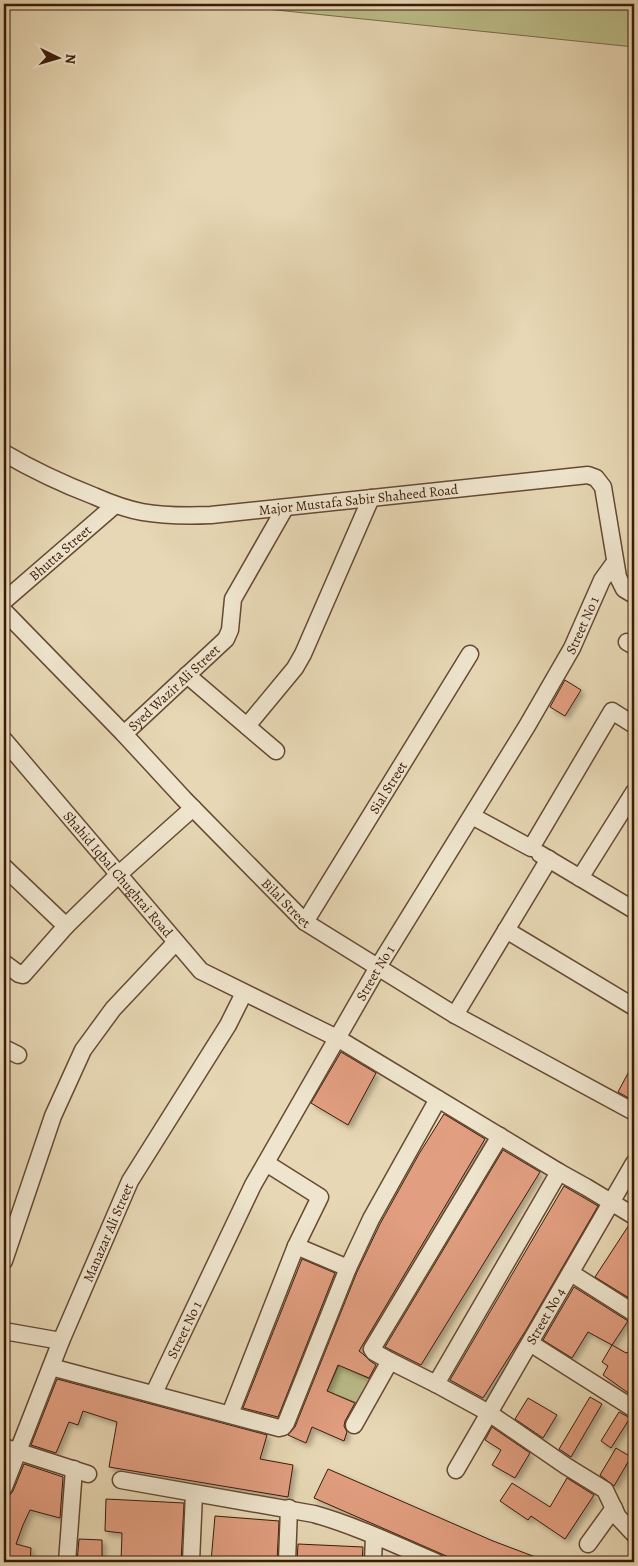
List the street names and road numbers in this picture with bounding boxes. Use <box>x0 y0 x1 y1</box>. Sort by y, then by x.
street label: Major Mustafa Sabir Shaheed Road <box>258 480 460 520</box>
street label: Bhutta Street <box>25 521 96 585</box>
street label: Street No 1 <box>561 593 604 658</box>
street label: Syed Wazir Ali Street <box>124 640 225 736</box>
street label: Sial Street <box>365 758 412 818</box>
street label: Shahid Iqbal Chughtai Road <box>59 807 177 942</box>
street label: Bilal Street <box>257 874 314 933</box>
street label: Street No 1 <box>352 942 399 1004</box>
street label: Manazar Ali Street <box>79 1180 138 1285</box>
street label: Street No 4 <box>522 1284 570 1348</box>
street label: Street No 1 <box>163 1298 206 1362</box>

